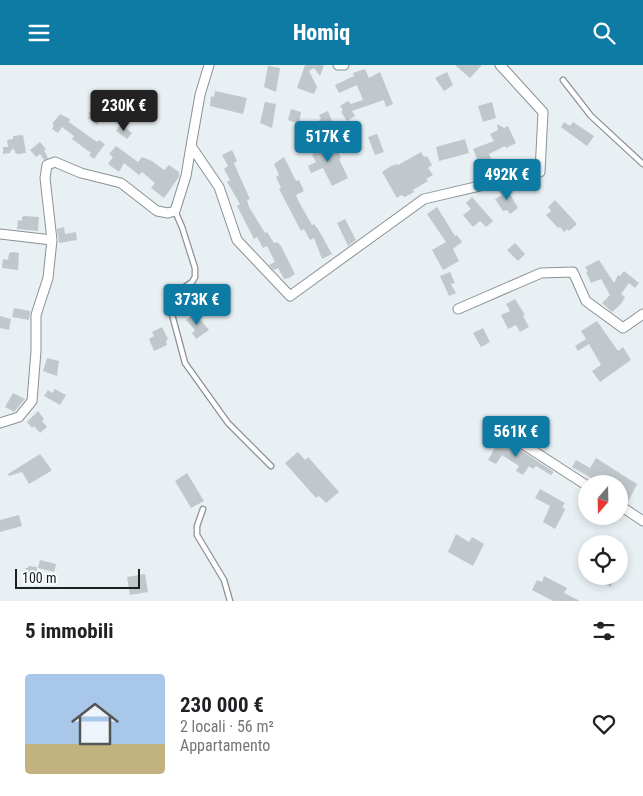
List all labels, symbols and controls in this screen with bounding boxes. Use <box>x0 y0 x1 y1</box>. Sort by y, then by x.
icon: menu <box>25 19 53 47</box>
icon: search <box>590 19 618 47</box>
text: Homiq <box>293 20 350 45</box>
pin: 230K € <box>83 89 165 132</box>
text: 230K € <box>102 96 146 115</box>
pin: 517K € <box>287 121 369 163</box>
text: 517K € <box>306 127 350 146</box>
pin: 492K € <box>466 159 548 201</box>
text: 492K € <box>485 165 529 184</box>
pin: 373K € <box>156 283 238 326</box>
text: 373K € <box>175 290 219 309</box>
pin: 561K € <box>475 415 557 458</box>
text: 561K € <box>494 422 538 441</box>
north arrow <box>578 475 628 525</box>
map controls <box>578 475 628 585</box>
button: locate <box>578 535 628 585</box>
scale bar <box>15 566 140 589</box>
text: 100 m <box>22 570 57 586</box>
icon: filters <box>590 617 618 645</box>
text: 5 immobili <box>25 619 114 643</box>
text: 230 000 € <box>180 693 264 717</box>
icon: home <box>65 694 125 754</box>
icon: heart <box>590 710 618 738</box>
text: 2 locali · 56 m² <box>180 717 274 736</box>
text: Appartamento <box>180 736 270 755</box>

